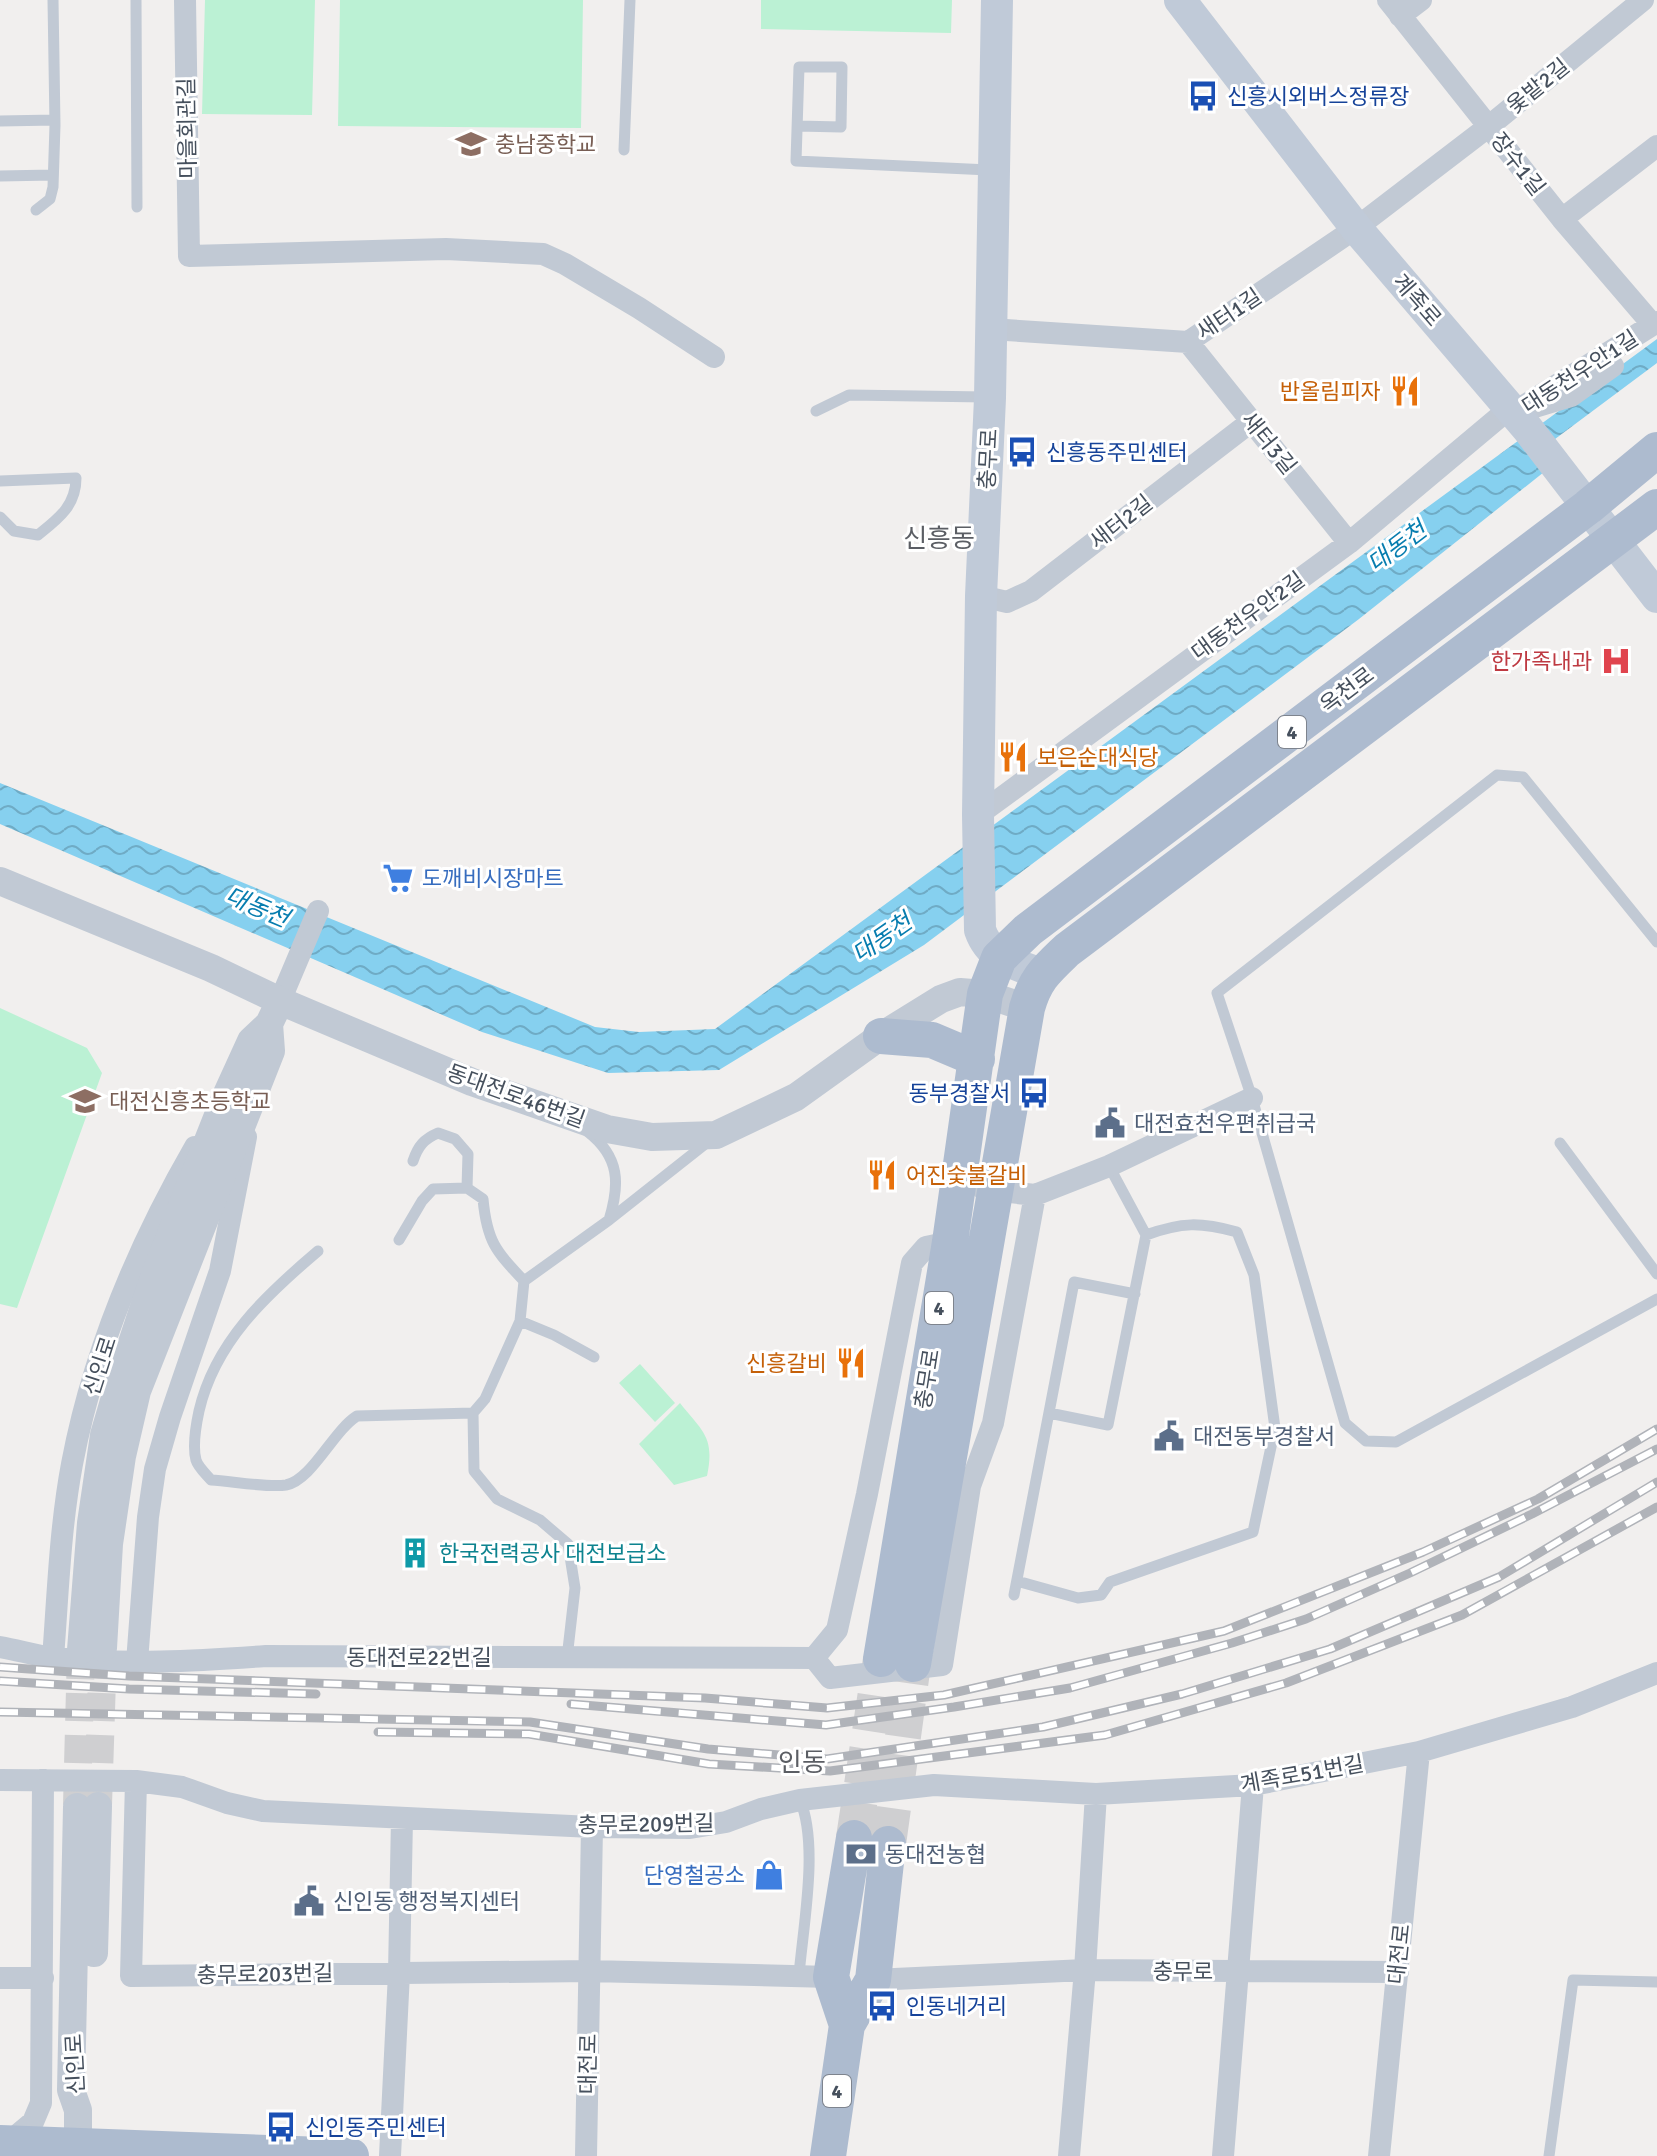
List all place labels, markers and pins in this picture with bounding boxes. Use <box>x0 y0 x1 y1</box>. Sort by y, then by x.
bus stop icon: 신흥시외버스정류장 <box>1186 79 1220 113</box>
place label: 신흥시외버스정류장 <box>1227 83 1409 110</box>
school or university icon: 충남중학교 <box>454 127 488 161</box>
place label: 충남중학교 <box>495 131 596 158</box>
restaurant icon: 반올림피자 <box>1388 374 1422 408</box>
place label: 반올림피자 <box>1280 378 1381 405</box>
bus stop icon: 신흥동주민센터 <box>1005 435 1039 469</box>
place label: 신흥동주민센터 <box>1046 439 1188 466</box>
hospital icon: 한가족내과 <box>1599 644 1633 678</box>
place label: 한가족내과 <box>1491 648 1592 675</box>
restaurant icon: 보은순대식당 <box>996 740 1030 774</box>
place label: 보은순대식당 <box>1037 744 1158 771</box>
supermarket icon: 도깨비시장마트 <box>381 861 415 895</box>
place label: 도깨비시장마트 <box>422 865 564 892</box>
bus stop icon: 동부경찰서 <box>1017 1076 1051 1110</box>
place label: 동부경찰서 <box>909 1080 1010 1107</box>
school or university icon: 대전신흥초등학교 <box>68 1084 102 1118</box>
place label: 대전신흥초등학교 <box>109 1088 271 1115</box>
public building icon: 대전효천우편취급국 <box>1093 1106 1127 1140</box>
place label: 대전효천우편취급국 <box>1134 1110 1316 1137</box>
restaurant icon: 어진숯불갈비 <box>865 1158 899 1192</box>
place label: 어진숯불갈비 <box>906 1162 1027 1189</box>
restaurant icon: 신흥갈비 <box>834 1346 868 1380</box>
place label: 신흥갈비 <box>746 1350 827 1377</box>
public building icon: 대전동부경찰서 <box>1152 1419 1186 1453</box>
place label: 대전동부경찰서 <box>1193 1423 1335 1450</box>
building icon: 한국전력공사 대전보급소 <box>398 1536 432 1570</box>
place label: 한국전력공사 대전보급소 <box>439 1540 666 1567</box>
bank icon: 동대전농협 <box>844 1837 878 1871</box>
place label: 동대전농협 <box>885 1841 986 1868</box>
shop icon: 단영철공소 <box>752 1858 786 1892</box>
place label: 단영철공소 <box>644 1862 745 1889</box>
public building icon: 신인동 행정복지센터 <box>292 1884 326 1918</box>
place label: 신인동 행정복지센터 <box>333 1888 520 1915</box>
bus stop icon: 인동네거리 <box>865 1989 899 2023</box>
place label: 인동네거리 <box>906 1993 1007 2020</box>
bus stop icon: 신인동주민센터 <box>264 2110 298 2144</box>
place label: 신인동주민센터 <box>305 2114 447 2141</box>

